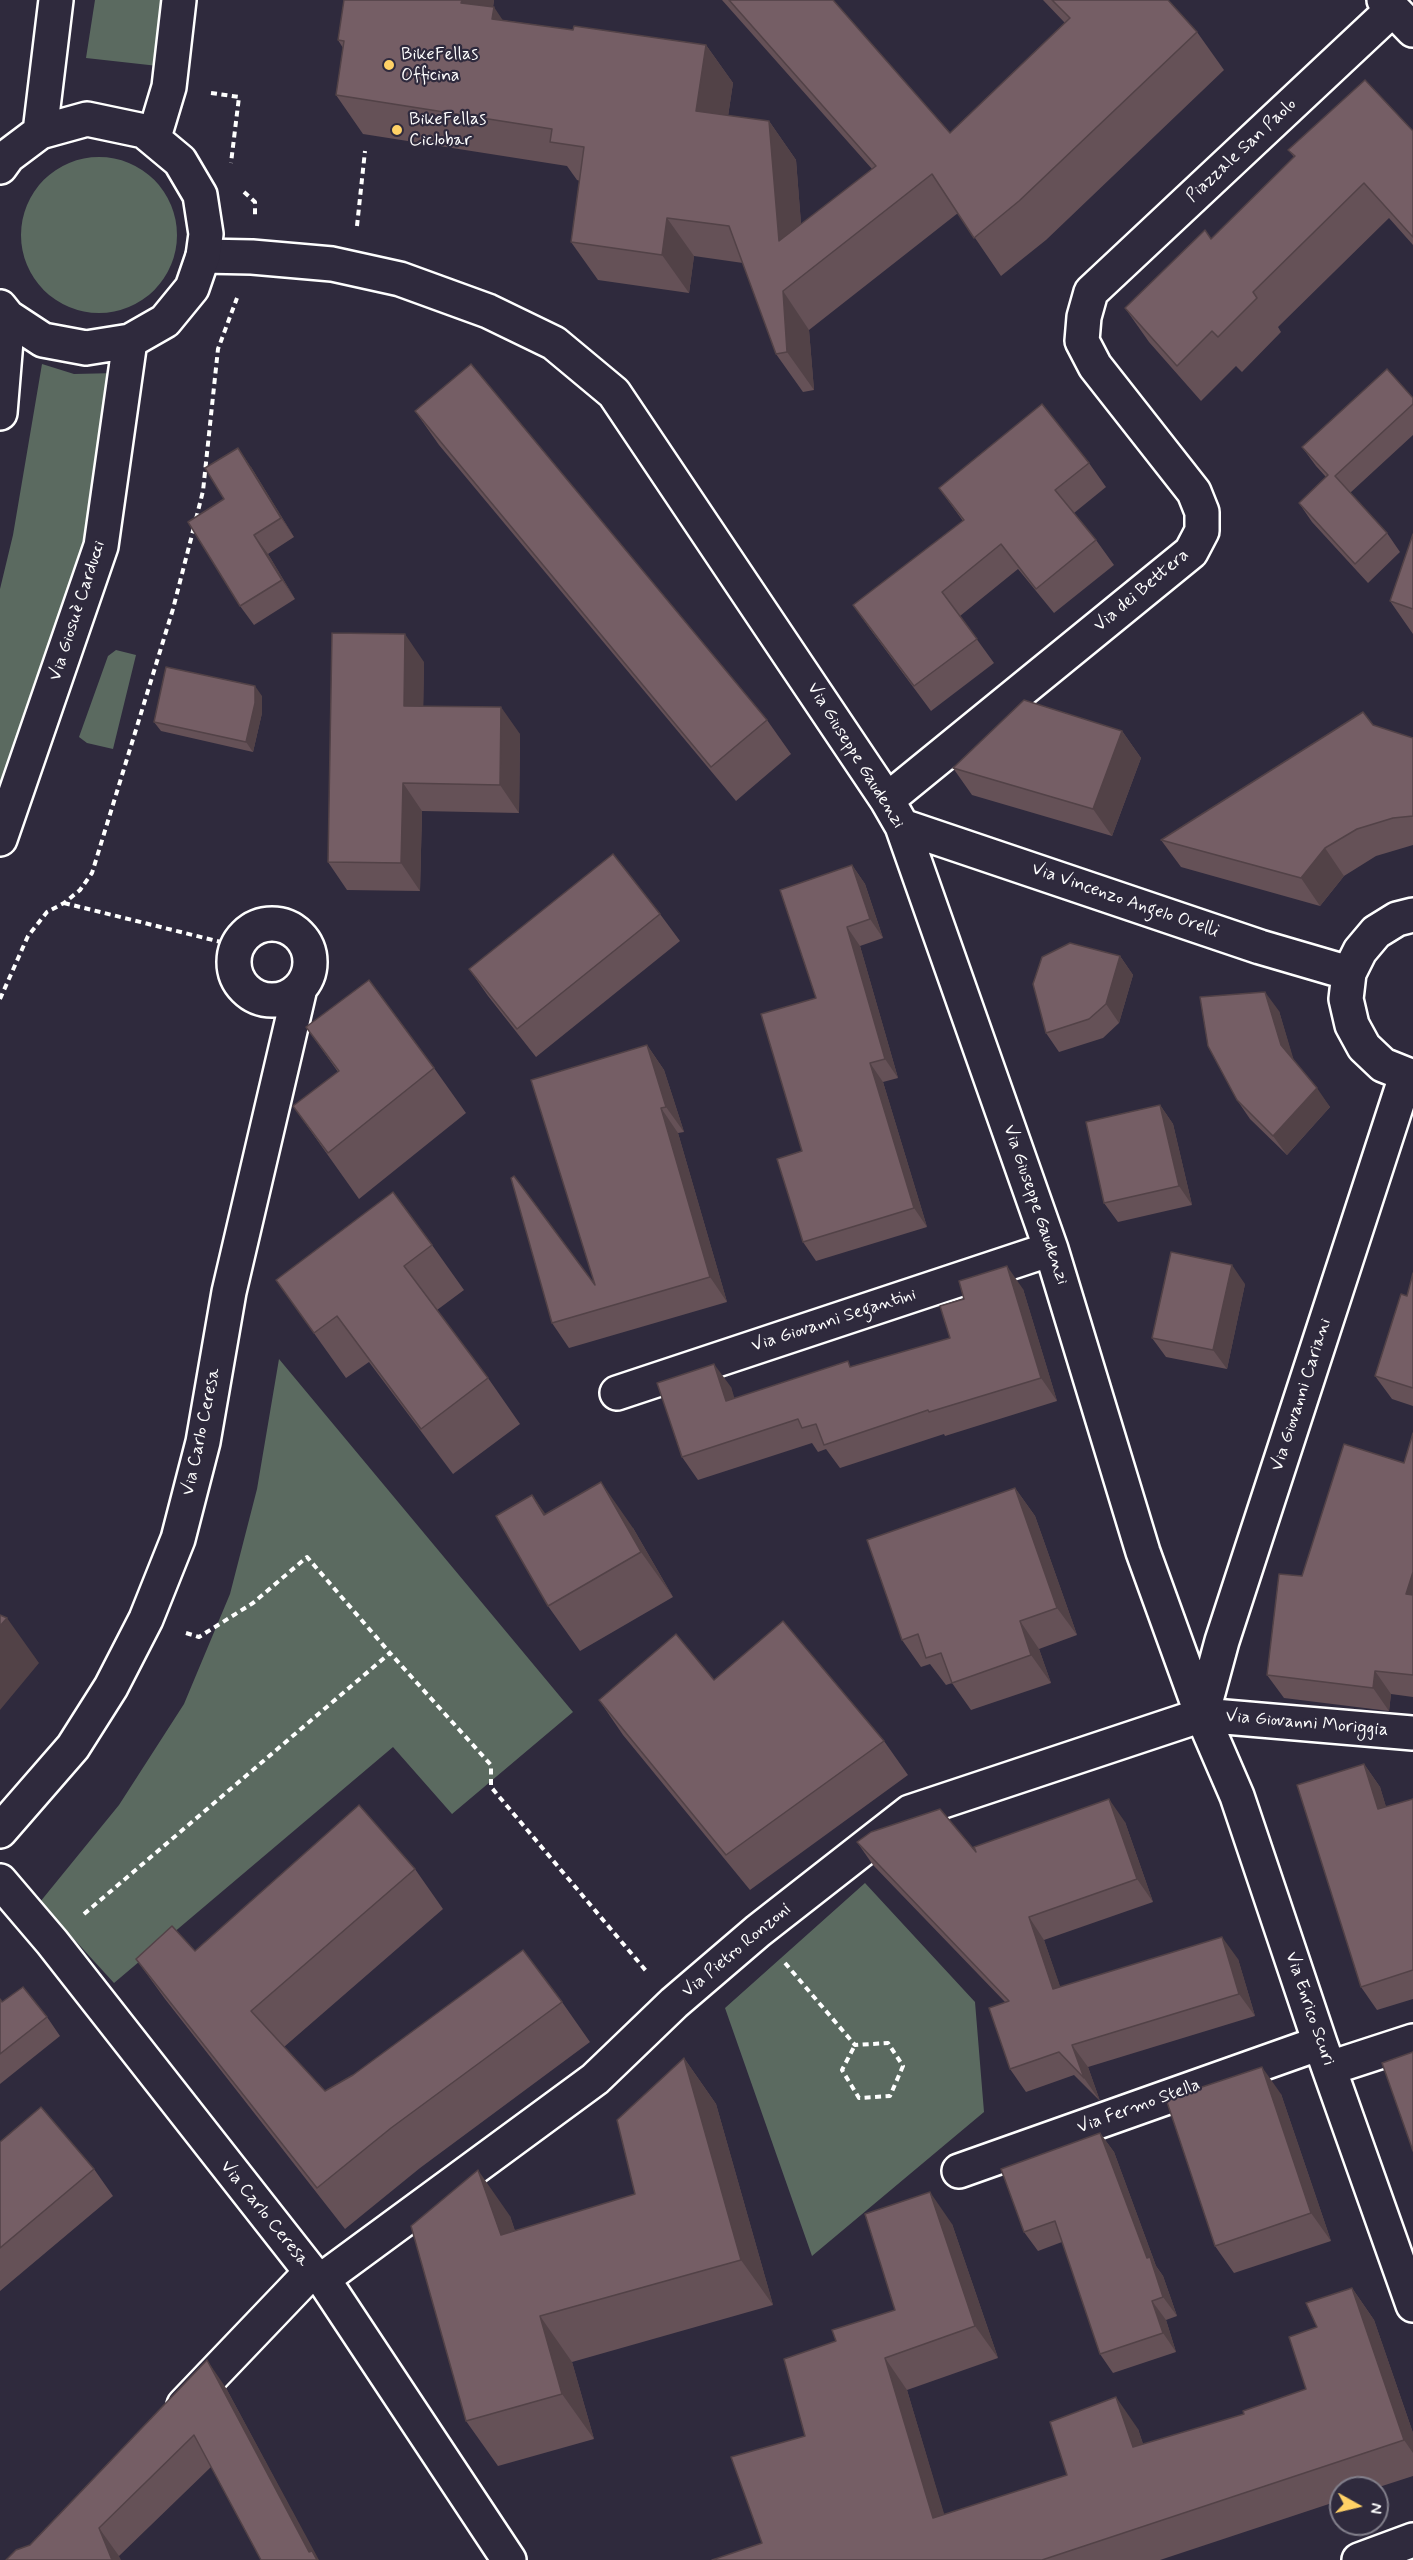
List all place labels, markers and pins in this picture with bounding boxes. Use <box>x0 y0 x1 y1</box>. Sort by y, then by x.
place label: BikeFellas Officina <box>401 44 478 86</box>
marker: BikeFellas Officina <box>382 58 396 72</box>
place label: BikeFellas Ciclobar <box>409 109 486 152</box>
marker: BikeFellas Ciclobar <box>390 123 404 137</box>

